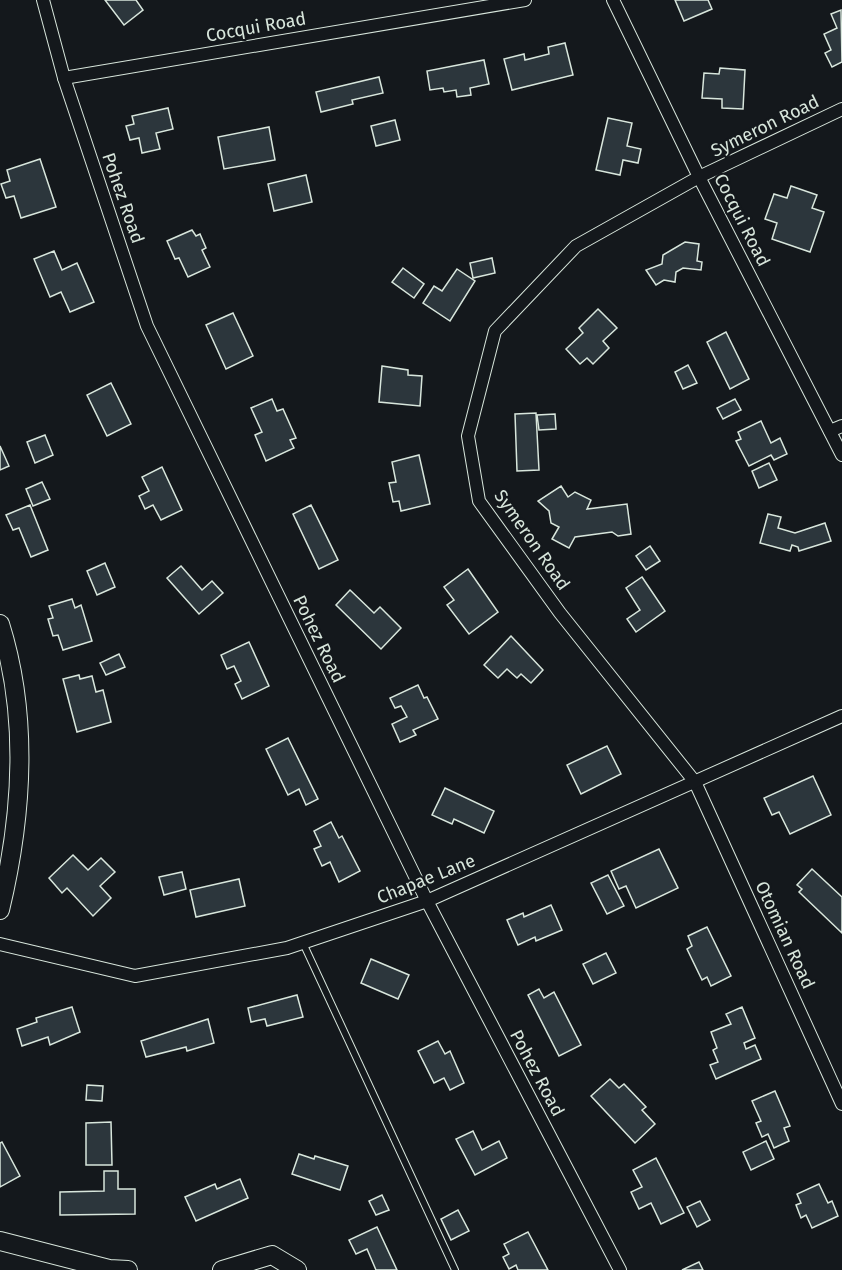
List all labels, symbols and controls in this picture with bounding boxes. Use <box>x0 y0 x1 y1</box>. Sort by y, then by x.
street label: Cocqui Road <box>204 7 308 47</box>
street label: Symeron Road <box>707 90 823 162</box>
street label: Pohez Road <box>97 150 149 246</box>
street label: Cocqui Road <box>709 170 775 270</box>
street label: Symeron Road <box>489 486 575 594</box>
street label: Pohez Road <box>288 592 350 686</box>
street label: Chapae Lane <box>374 849 478 909</box>
street label: Otomian Road <box>750 878 820 992</box>
street label: Pohez Road <box>505 1026 569 1120</box>

